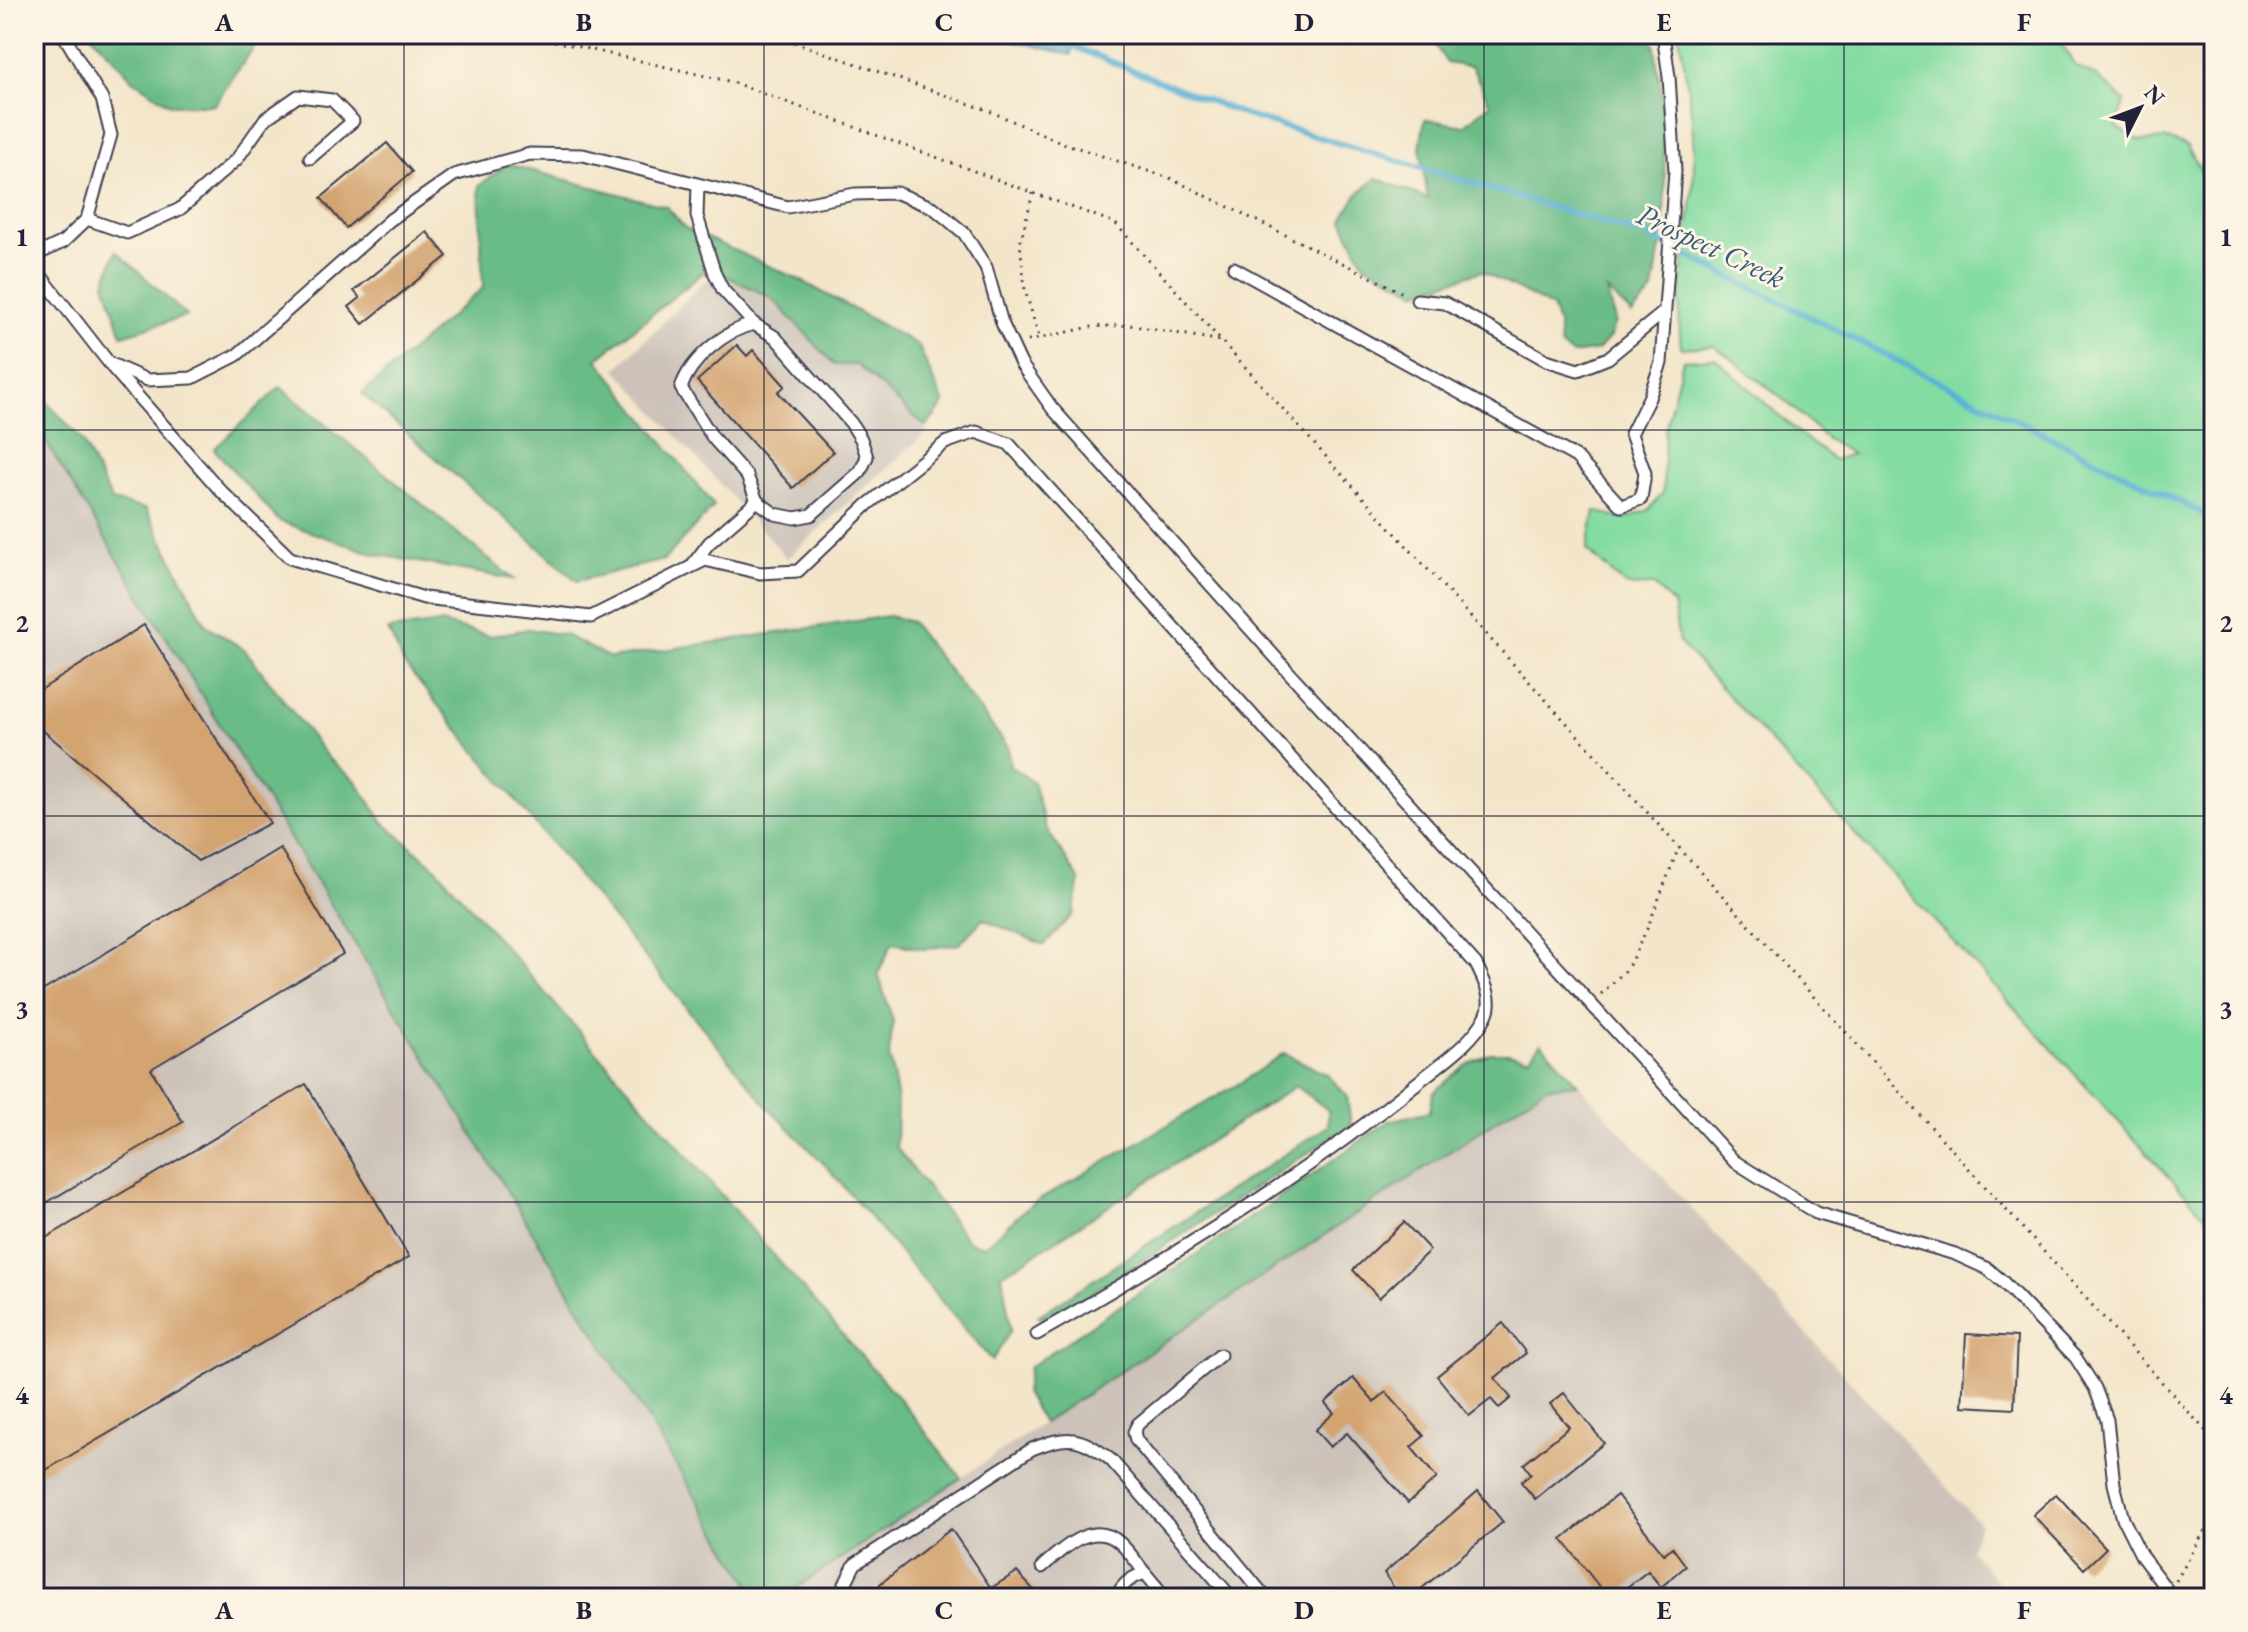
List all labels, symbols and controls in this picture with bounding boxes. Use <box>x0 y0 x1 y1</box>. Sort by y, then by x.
text: A <box>214 5 234 39</box>
text: B <box>576 5 592 39</box>
text: C <box>935 5 953 39</box>
text: D <box>1294 5 1314 39</box>
text: E <box>1657 5 1672 39</box>
text: F <box>2017 5 2031 39</box>
north arrow <box>2100 68 2180 148</box>
text: N <box>2138 79 2171 111</box>
water label: Prospect Creek <box>1631 194 1792 297</box>
text: 1 <box>15 220 29 254</box>
text: 1 <box>2219 220 2233 254</box>
text: 2 <box>15 606 29 640</box>
text: 2 <box>2219 606 2233 640</box>
text: 3 <box>15 992 29 1026</box>
text: 3 <box>2219 992 2233 1026</box>
text: 4 <box>15 1378 29 1412</box>
text: 4 <box>2219 1378 2233 1412</box>
text: A <box>214 1593 234 1627</box>
text: B <box>576 1593 592 1627</box>
text: C <box>935 1593 953 1627</box>
text: D <box>1294 1593 1314 1627</box>
text: E <box>1657 1593 1672 1627</box>
text: F <box>2017 1593 2031 1627</box>

